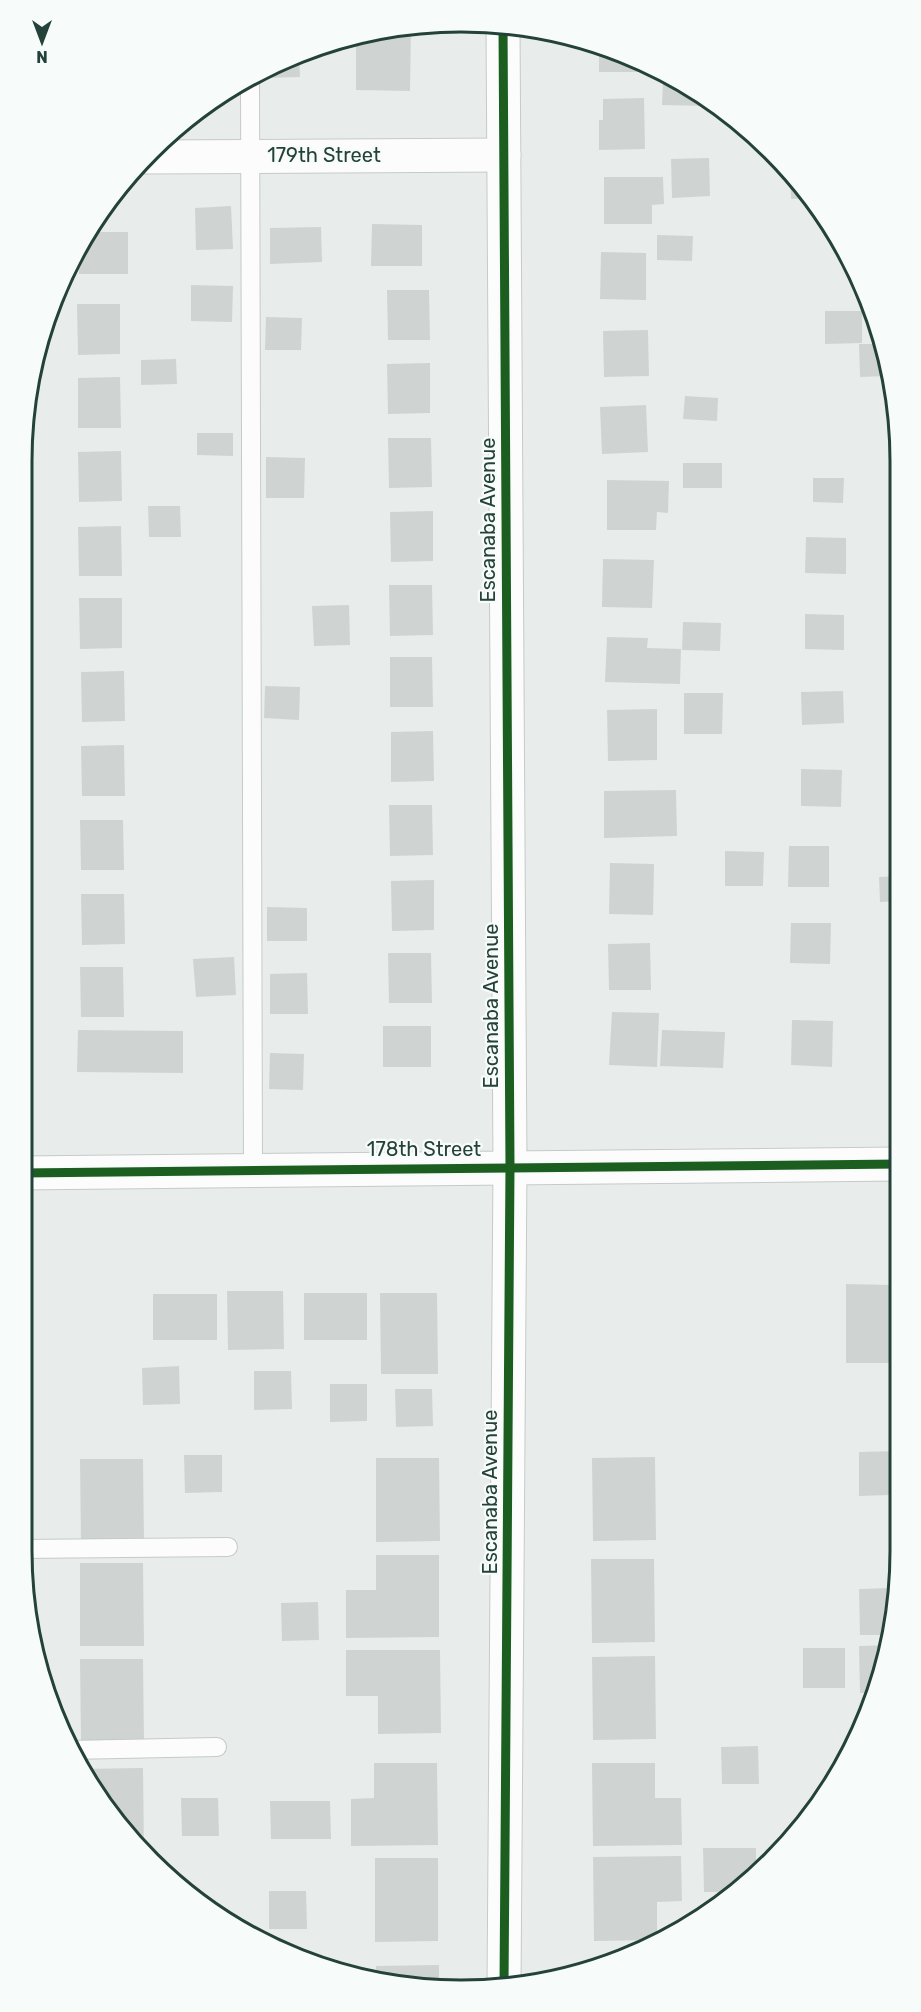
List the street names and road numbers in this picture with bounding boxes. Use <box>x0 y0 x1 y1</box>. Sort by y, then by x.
street label: 179th Street <box>267 143 381 167</box>
street label: Escanaba Avenue <box>476 438 500 602</box>
street label: Escanaba Avenue <box>479 924 503 1088</box>
street label: 178th Street <box>367 1137 481 1161</box>
street label: Escanaba Avenue <box>478 1410 502 1574</box>

